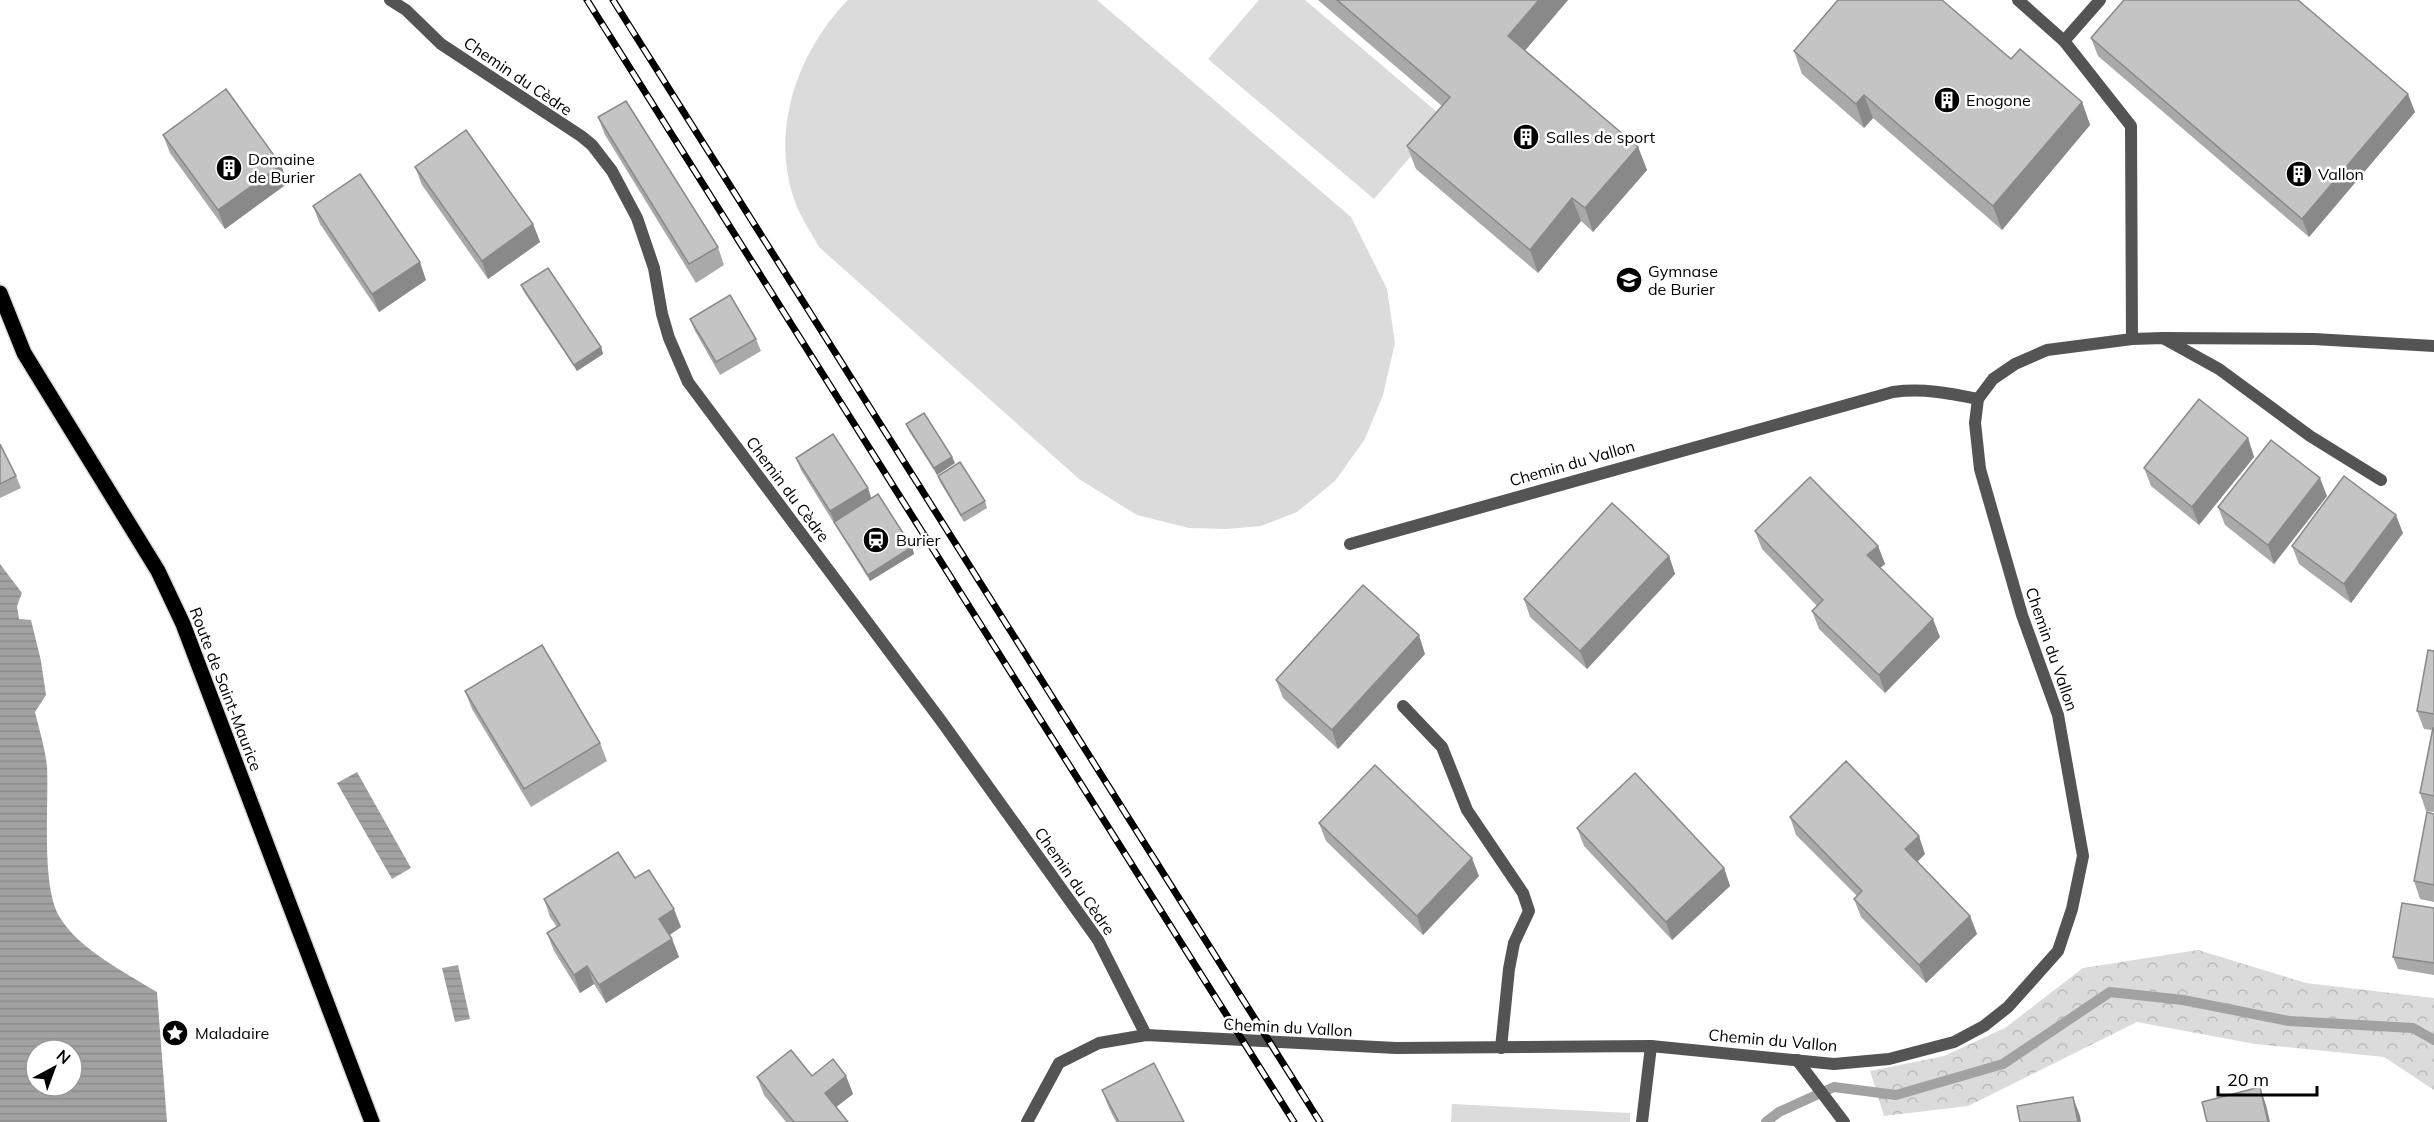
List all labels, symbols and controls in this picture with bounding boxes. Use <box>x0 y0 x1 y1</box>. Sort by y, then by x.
street label: Chemin du Cèdre <box>460 32 576 120</box>
building icon: Enogone <box>1932 85 1962 115</box>
place label: Enogone <box>1966 90 2031 110</box>
building icon: Salles de sport <box>1511 122 1541 152</box>
place label: Salles de sport <box>1546 127 1655 147</box>
place label: Domaine de Burier <box>248 149 315 187</box>
building icon: Domaine de Burier <box>214 153 244 183</box>
building icon: Vallon <box>2284 159 2314 189</box>
place label: Vallon <box>2318 164 2364 184</box>
place label: Gymnase de Burier <box>1648 261 1718 299</box>
school or university icon: Gymnase de Burier <box>1614 265 1644 295</box>
street label: Chemin du Cèdre <box>742 432 834 546</box>
street label: Chemin du Vallon <box>1507 436 1637 490</box>
station icon: Burier <box>861 525 891 555</box>
place label: Burier <box>896 530 940 550</box>
street label: Chemin du Vallon <box>2021 585 2083 713</box>
street label: Route de Saint-Maurice <box>186 604 266 774</box>
street label: Chemin du Cèdre <box>1031 823 1119 939</box>
street label: Chemin du Vallon <box>1223 1014 1353 1040</box>
place icon: Maladaire <box>160 1018 190 1048</box>
place label: Maladaire <box>195 1023 269 1043</box>
street label: Chemin du Vallon <box>1708 1024 1838 1056</box>
north arrow <box>24 1038 84 1098</box>
text: N <box>53 1045 75 1068</box>
scale bar <box>2218 1059 2317 1097</box>
text: 20 m <box>2227 1068 2269 1091</box>

